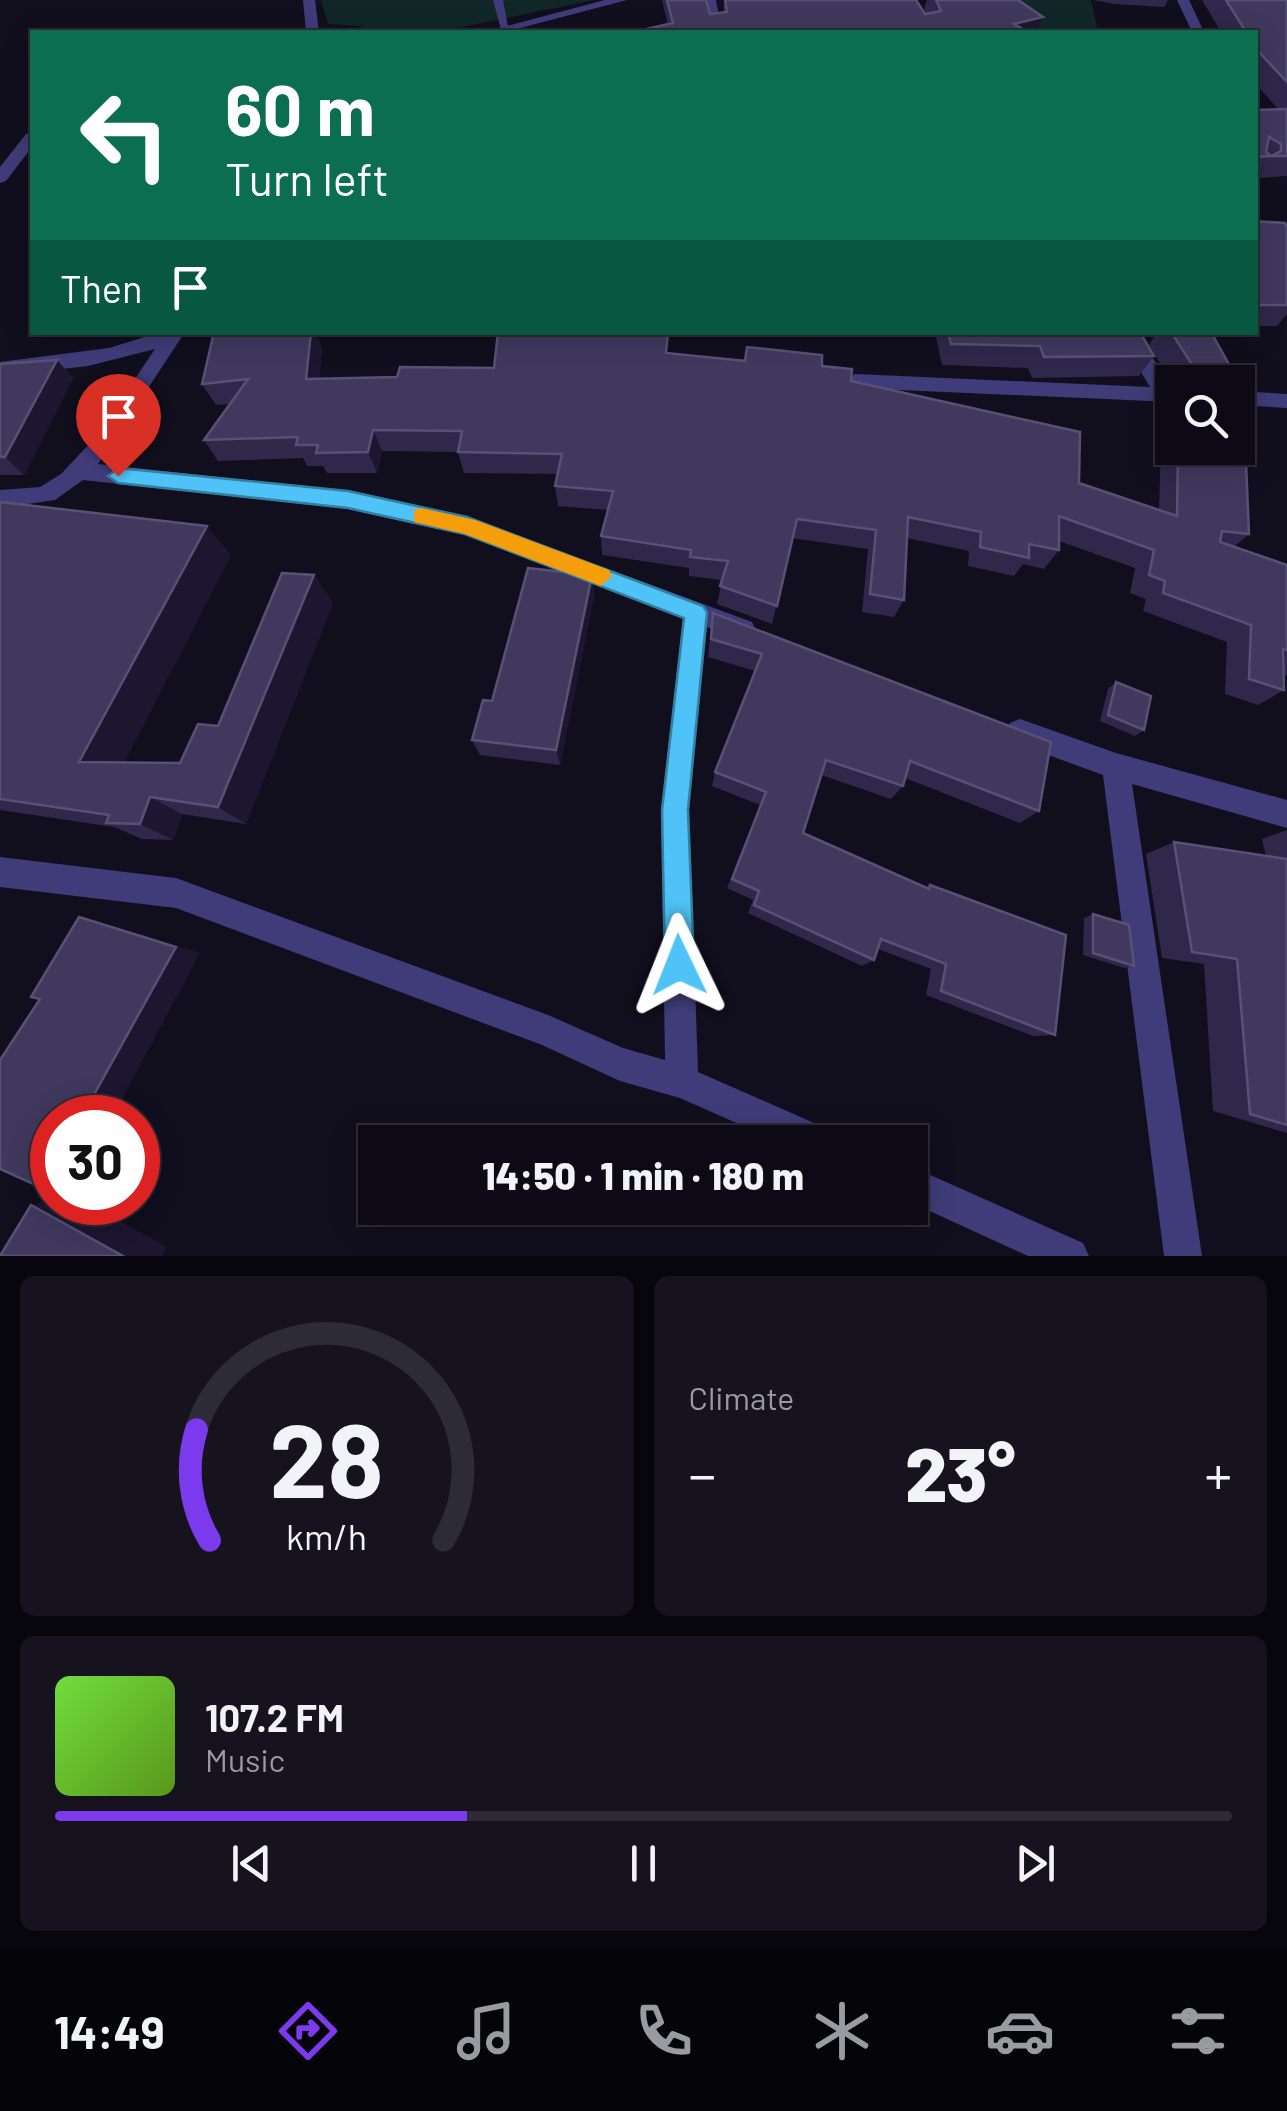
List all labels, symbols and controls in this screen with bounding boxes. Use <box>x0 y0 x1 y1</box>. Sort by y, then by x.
text: 60 m <box>225 66 375 150</box>
icon: left <box>60 70 190 200</box>
text: Turn left <box>225 151 389 205</box>
icon: arrive <box>163 260 218 315</box>
text: Then <box>60 265 143 311</box>
map controls <box>1155 365 1255 465</box>
button: search <box>1155 365 1255 465</box>
pin <box>76 374 161 477</box>
icon: arrive <box>91 389 146 444</box>
position arrow <box>627 913 731 1017</box>
speed limit sign: 30 <box>30 1095 160 1225</box>
text: 14:50 · 1 min · 180 m <box>482 1152 804 1198</box>
text: Climate <box>689 1378 794 1416</box>
text: 28 <box>269 1394 384 1519</box>
text: 23° <box>905 1427 1015 1517</box>
text: − <box>689 1440 716 1506</box>
text: + <box>1204 1440 1232 1506</box>
text: km/h <box>286 1514 367 1557</box>
text: 107.2 FM <box>205 1694 344 1740</box>
text: Music <box>205 1740 285 1778</box>
icon: previous <box>224 1836 279 1891</box>
icon: pause <box>616 1836 671 1891</box>
icon: next <box>1008 1836 1063 1891</box>
icon: directions <box>273 1996 343 2066</box>
icon: music <box>451 1996 521 2066</box>
icon: phone <box>629 1996 699 2066</box>
icon: climate <box>807 1996 877 2066</box>
icon: car <box>985 1996 1055 2066</box>
icon: filters <box>1163 1996 1233 2066</box>
text: 14:49 <box>54 2004 165 2058</box>

